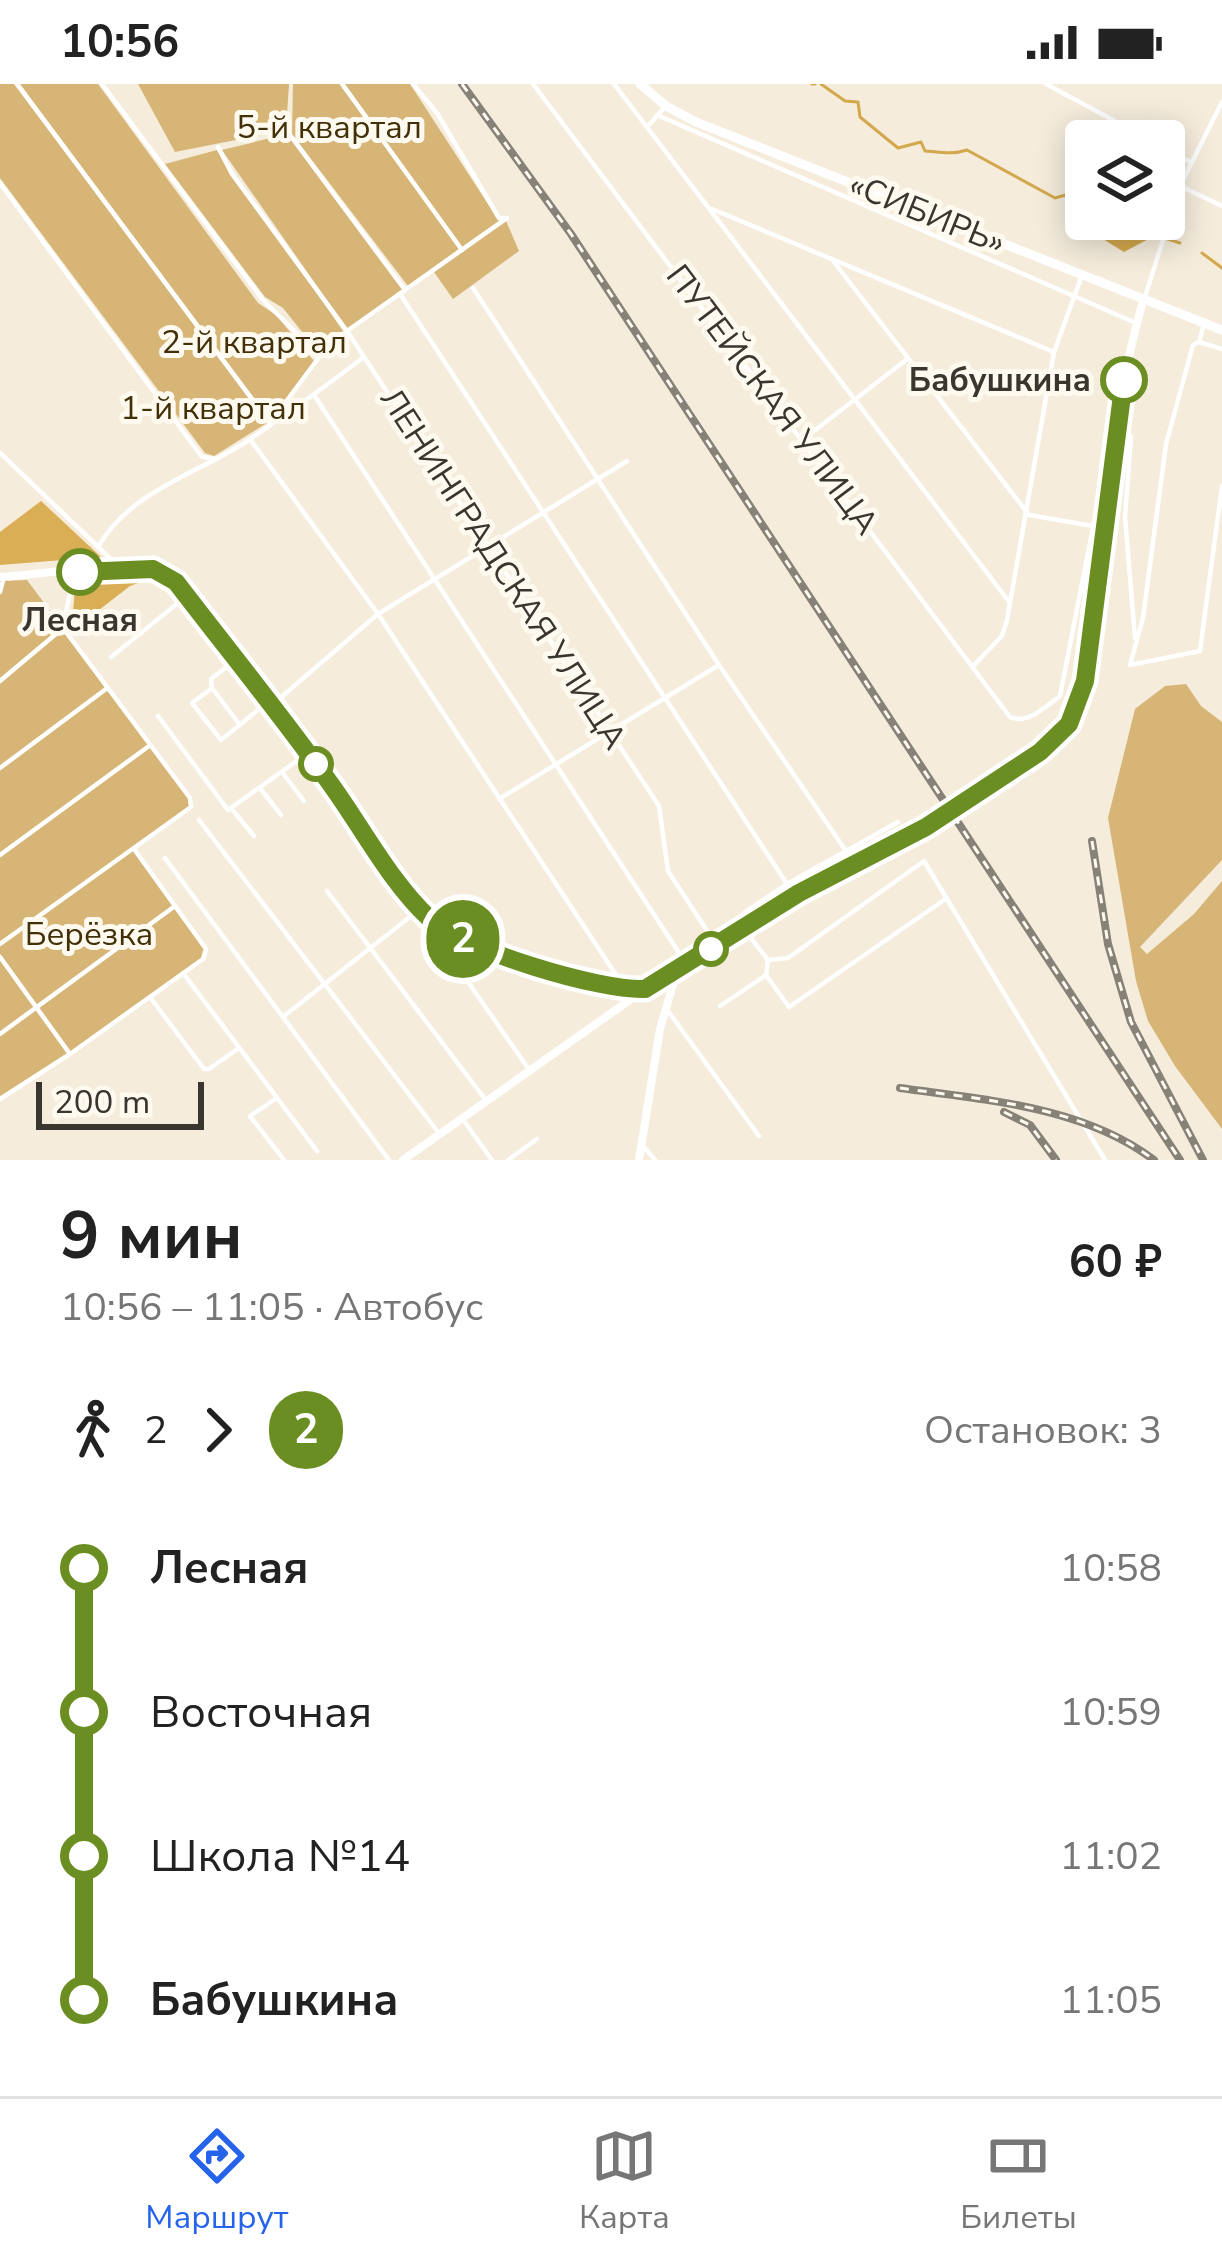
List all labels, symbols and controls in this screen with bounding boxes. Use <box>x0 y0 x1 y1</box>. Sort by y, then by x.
text: 10:56 <box>60 12 179 73</box>
park label: 5-й квартал <box>236 105 422 150</box>
map controls <box>1065 120 1185 240</box>
button: layers <box>1065 120 1185 240</box>
street label: «СИБИРЬ» <box>842 162 1012 266</box>
street label: ПУТЕЙСКАЯ УЛИЦА <box>656 256 888 544</box>
park label: 2-й квартал <box>161 320 347 365</box>
place label: Бабушкина <box>909 358 1091 403</box>
marker: Бабушкина <box>1102 358 1146 402</box>
street label: ЛЕНИНГРАДСКАЯ УЛИЦА <box>369 380 637 758</box>
park label: 1-й квартал <box>120 386 306 431</box>
marker: Лесная <box>58 550 102 594</box>
place label: Лесная <box>22 598 138 643</box>
unlabelled marker <box>300 748 332 780</box>
line badge: 2 <box>424 900 502 978</box>
text: 2 <box>450 910 476 967</box>
park label: Берёзка <box>25 912 153 957</box>
unlabelled marker <box>695 933 727 965</box>
scale bar <box>36 1076 204 1129</box>
text: 200 m <box>54 1080 150 1125</box>
text: 9 мин <box>60 1191 243 1281</box>
text: 60 ₽ <box>1069 1232 1162 1293</box>
text: 10:56 – 11:05 · Автобус <box>60 1281 483 1334</box>
icon: walk <box>60 1397 126 1463</box>
icon: forward <box>185 1397 251 1463</box>
text: 2 <box>293 1401 319 1458</box>
text: 2 <box>144 1404 167 1457</box>
text: Остановок: 3 <box>924 1404 1162 1457</box>
text: Лесная <box>150 1538 309 1599</box>
text: 10:58 <box>1060 1542 1162 1595</box>
text: Восточная <box>150 1682 372 1743</box>
text: 10:59 <box>1060 1686 1162 1739</box>
text: Школа №14 <box>150 1826 410 1887</box>
text: 11:02 <box>1060 1830 1162 1883</box>
text: Бабушкина <box>150 1970 398 2031</box>
text: 11:05 <box>1060 1974 1162 2027</box>
tab: Маршрут <box>145 2123 289 2240</box>
tab: Карта <box>579 2123 670 2240</box>
tab: Билеты <box>960 2123 1077 2240</box>

